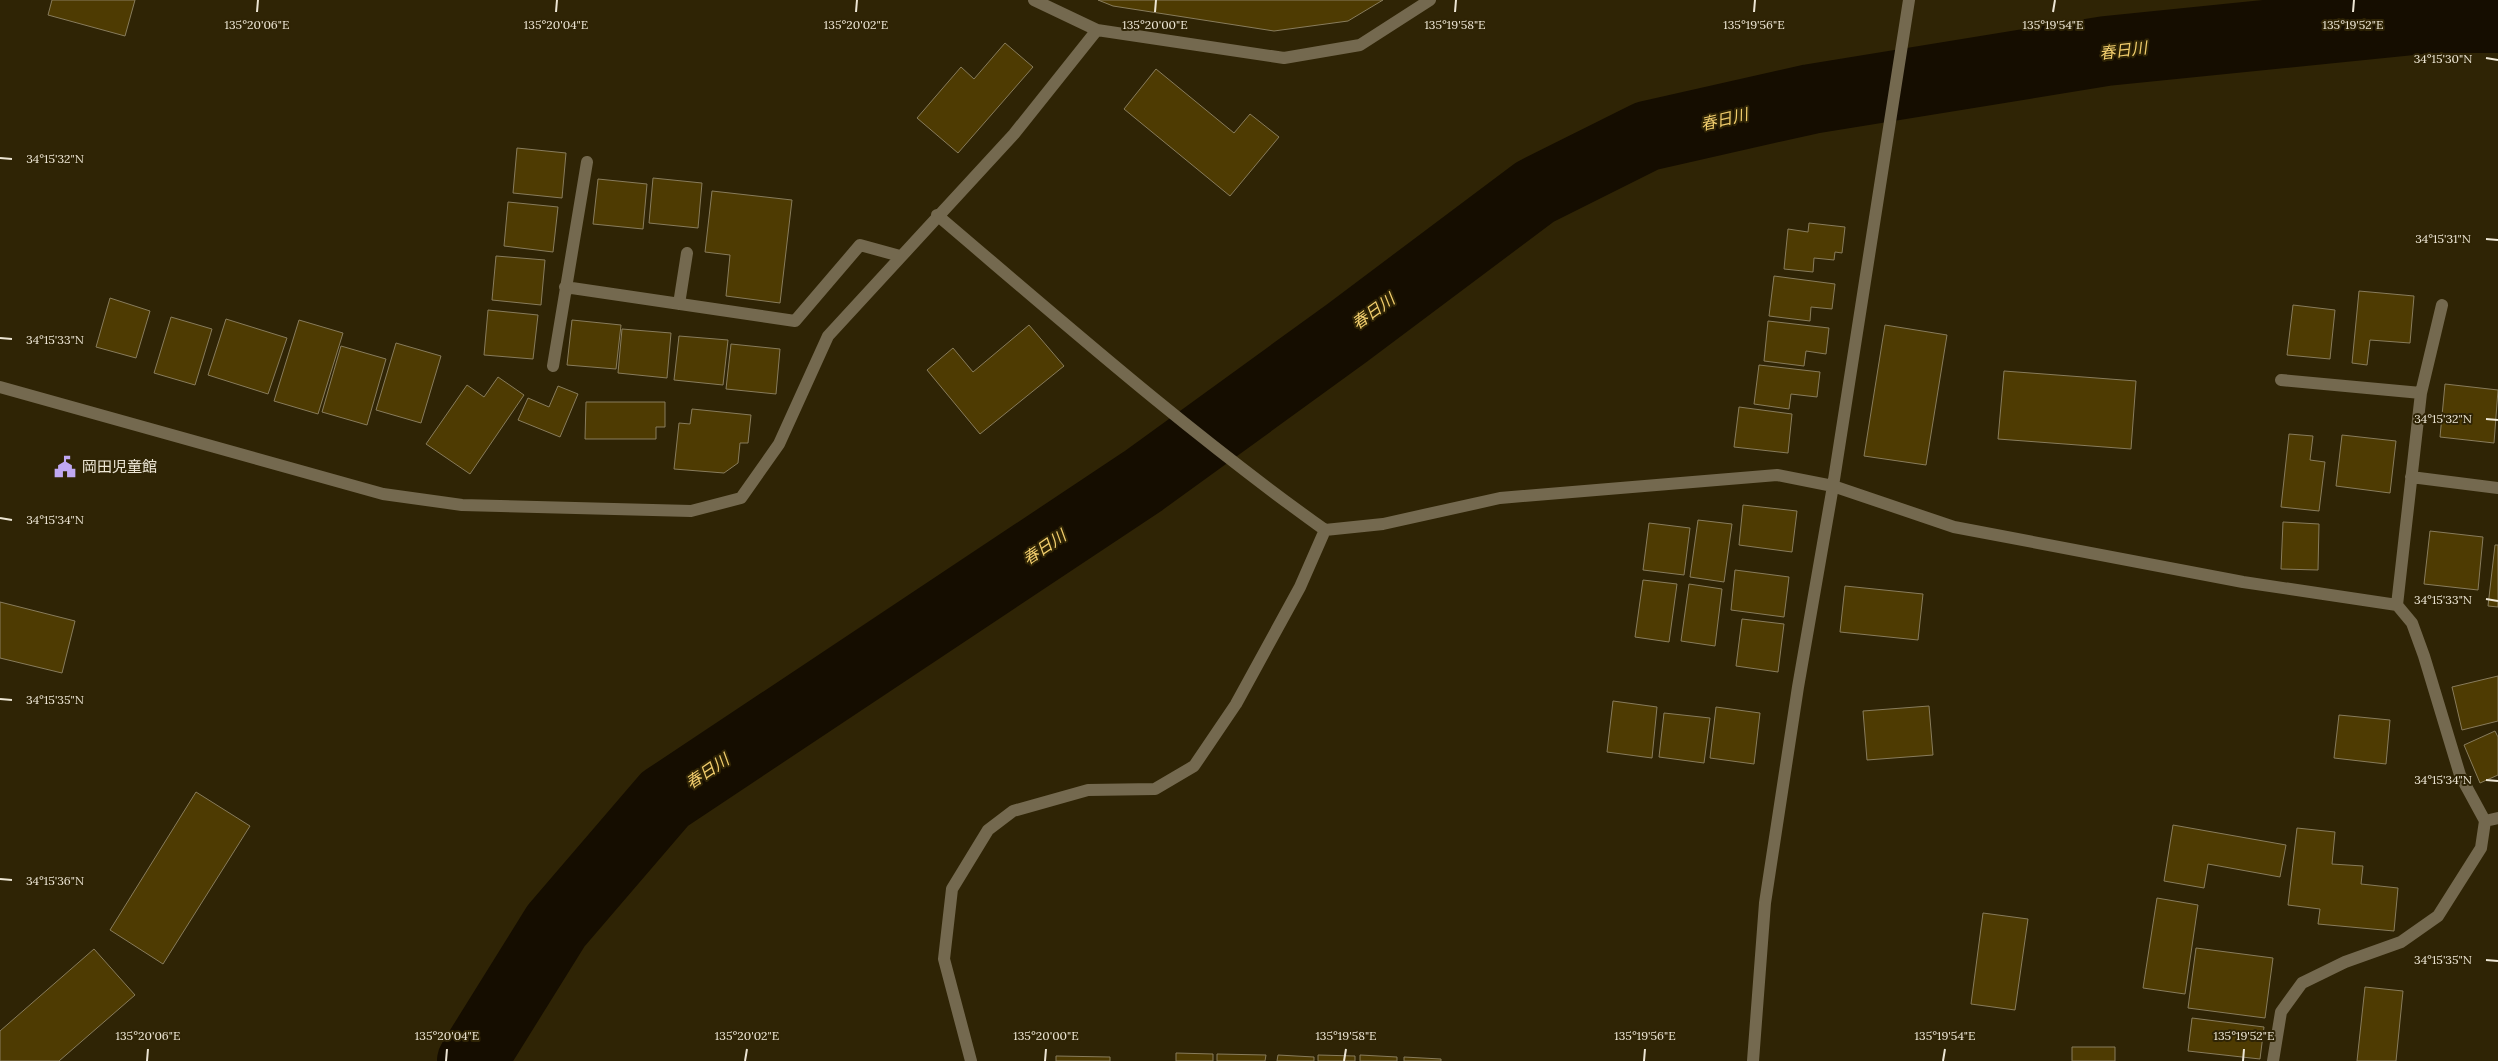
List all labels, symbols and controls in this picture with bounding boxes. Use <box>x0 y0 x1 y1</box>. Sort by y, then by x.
text: 135°20'06"E <box>225 17 289 32</box>
text: 135°20'04"E <box>524 17 588 32</box>
text: 135°20'02"E <box>824 17 888 32</box>
text: 135°20'00"E <box>1122 17 1188 32</box>
text: 135°19'58"E <box>1424 17 1486 32</box>
text: 135°19'56"E <box>1723 17 1785 32</box>
text: 135°19'54"E <box>2023 17 2083 32</box>
text: 135°19'52"E <box>2323 17 2383 32</box>
water label: 春日川 <box>2098 37 2150 63</box>
text: 34°15'30"N <box>2414 51 2472 66</box>
water label: 春日川 <box>1698 103 1752 134</box>
text: 34°15'32"N <box>26 151 84 166</box>
text: 34°15'31"N <box>2415 231 2471 246</box>
water label: 春日川 <box>1348 288 1400 333</box>
text: 34°15'33"N <box>26 332 84 347</box>
text: 34°15'32"N <box>2414 411 2472 426</box>
public building icon: 岡田児童館 <box>52 454 78 480</box>
place label: 岡田児童館 <box>82 457 157 476</box>
text: 34°15'34"N <box>26 512 84 527</box>
water label: 春日川 <box>1019 524 1071 569</box>
text: 34°15'33"N <box>2414 592 2472 607</box>
text: 34°15'35"N <box>26 692 84 707</box>
water label: 春日川 <box>682 748 734 793</box>
text: 34°15'34"N <box>2414 772 2472 787</box>
text: 34°15'36"N <box>26 873 84 888</box>
text: 34°15'35"N <box>2414 952 2472 967</box>
text: 135°20'06"E <box>116 1028 180 1043</box>
text: 135°20'04"E <box>415 1028 479 1043</box>
text: 135°20'02"E <box>715 1028 779 1043</box>
text: 135°20'00"E <box>1013 1028 1079 1043</box>
text: 135°19'58"E <box>1315 1028 1377 1043</box>
text: 135°19'56"E <box>1614 1028 1676 1043</box>
text: 135°19'54"E <box>1915 1028 1975 1043</box>
text: 135°19'52"E <box>2214 1028 2274 1043</box>

